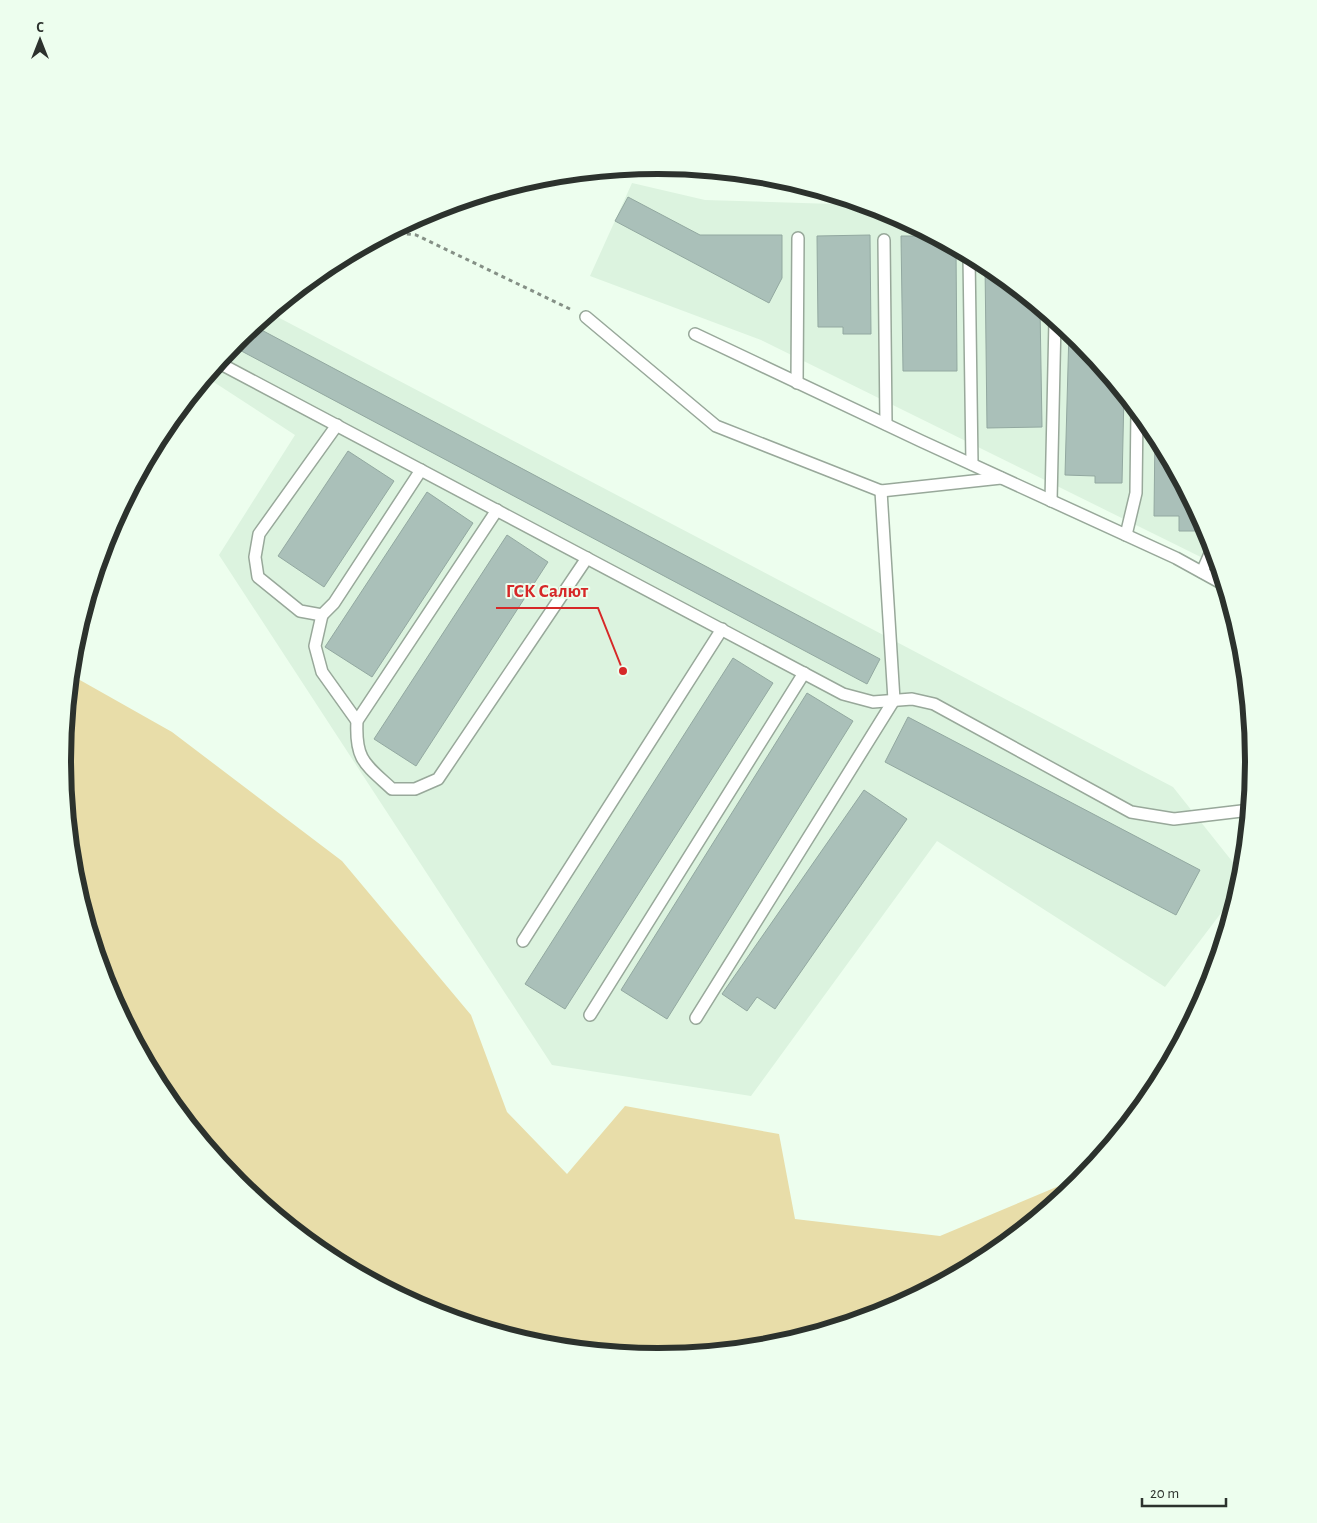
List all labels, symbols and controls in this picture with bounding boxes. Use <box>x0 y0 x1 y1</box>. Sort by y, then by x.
north arrow <box>15 15 65 65</box>
text: С <box>36 21 44 35</box>
callout: ГСК Салют <box>496 574 598 608</box>
text: ГСК Салют <box>506 582 589 601</box>
scale bar <box>1142 1476 1226 1508</box>
text: 20 m <box>1150 1486 1179 1501</box>

